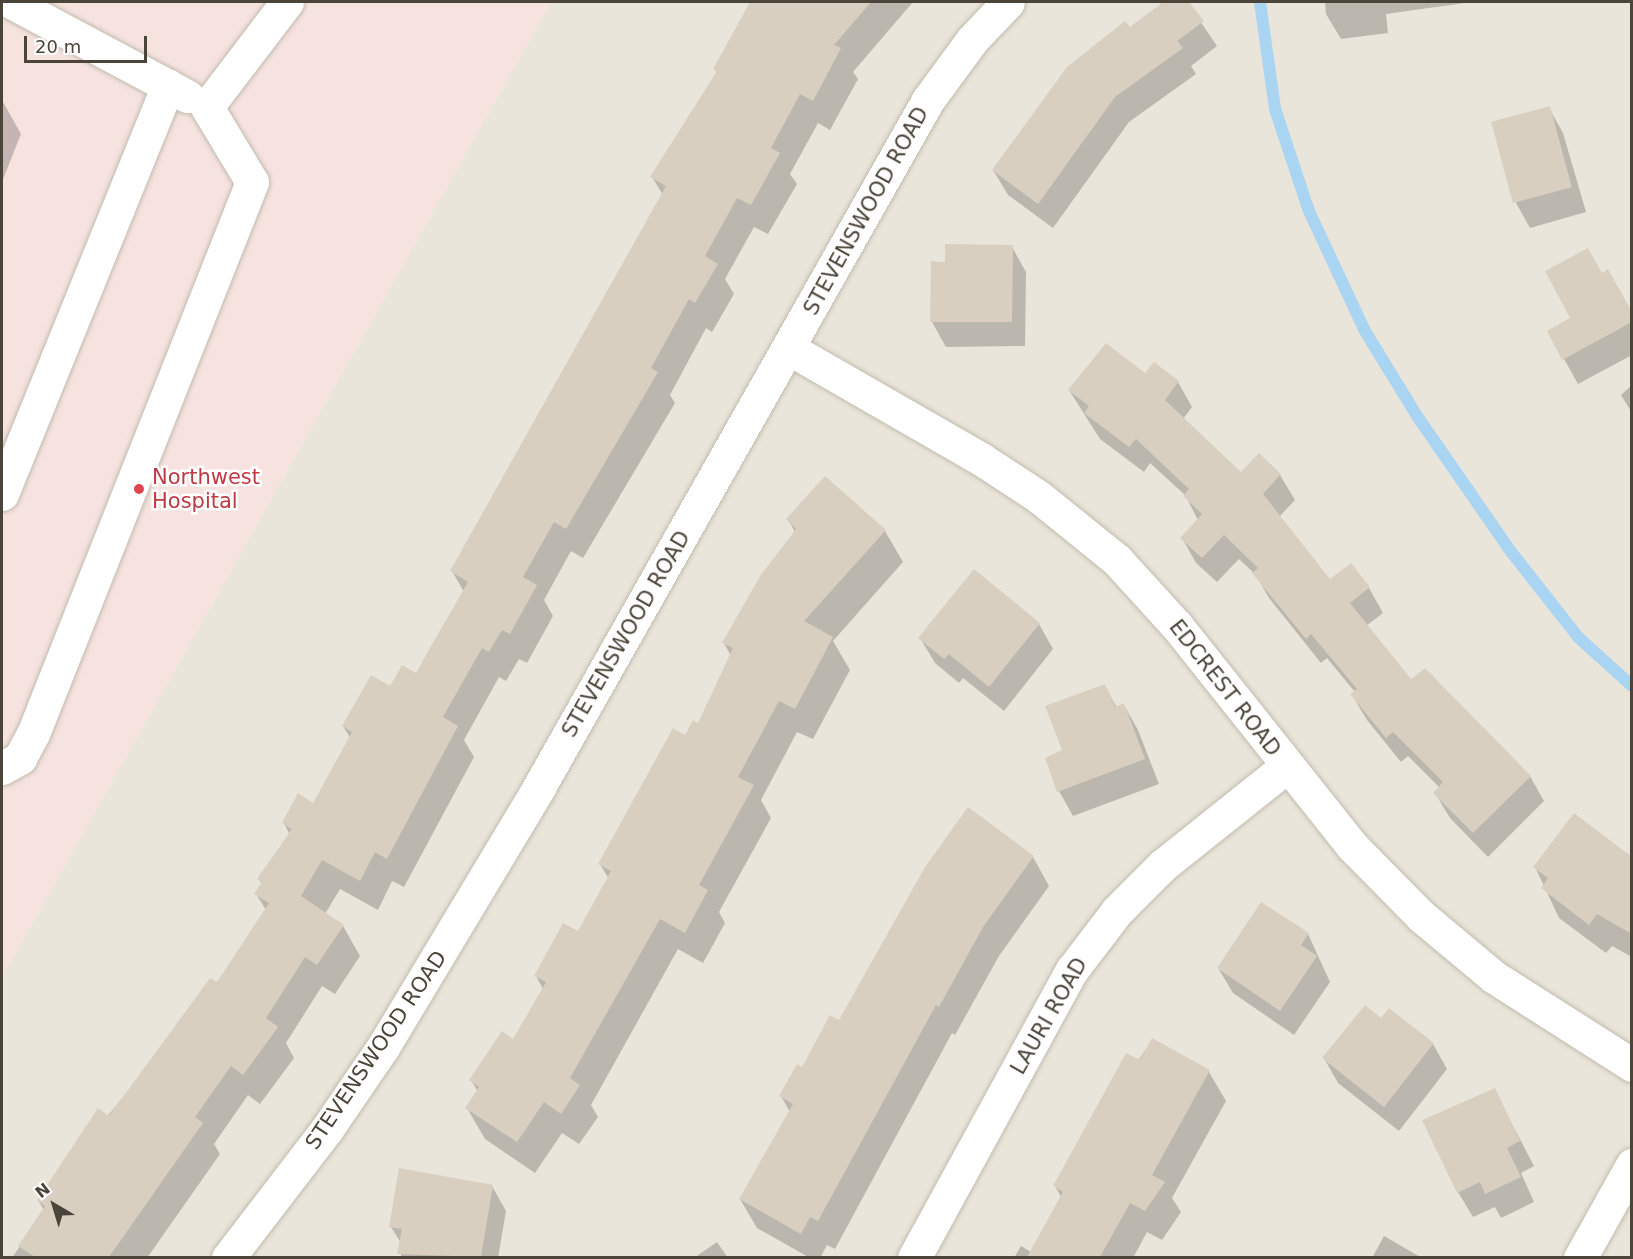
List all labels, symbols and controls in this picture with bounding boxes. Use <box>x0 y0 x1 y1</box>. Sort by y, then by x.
scale bar <box>27 24 150 62</box>
text: 20 m <box>35 36 81 57</box>
street label: STEVENSWOOD ROAD <box>798 103 934 319</box>
place label: Northwest Hospital <box>152 464 260 514</box>
marker: Northwest Hospital <box>130 480 148 498</box>
street label: STEVENSWOOD ROAD <box>557 526 695 742</box>
street label: EDCREST ROAD <box>1164 615 1286 761</box>
street label: STEVENSWOOD ROAD <box>300 946 452 1154</box>
street label: LAURI ROAD <box>1005 953 1093 1079</box>
north arrow <box>24 1175 84 1235</box>
text: N <box>31 1179 54 1202</box>

